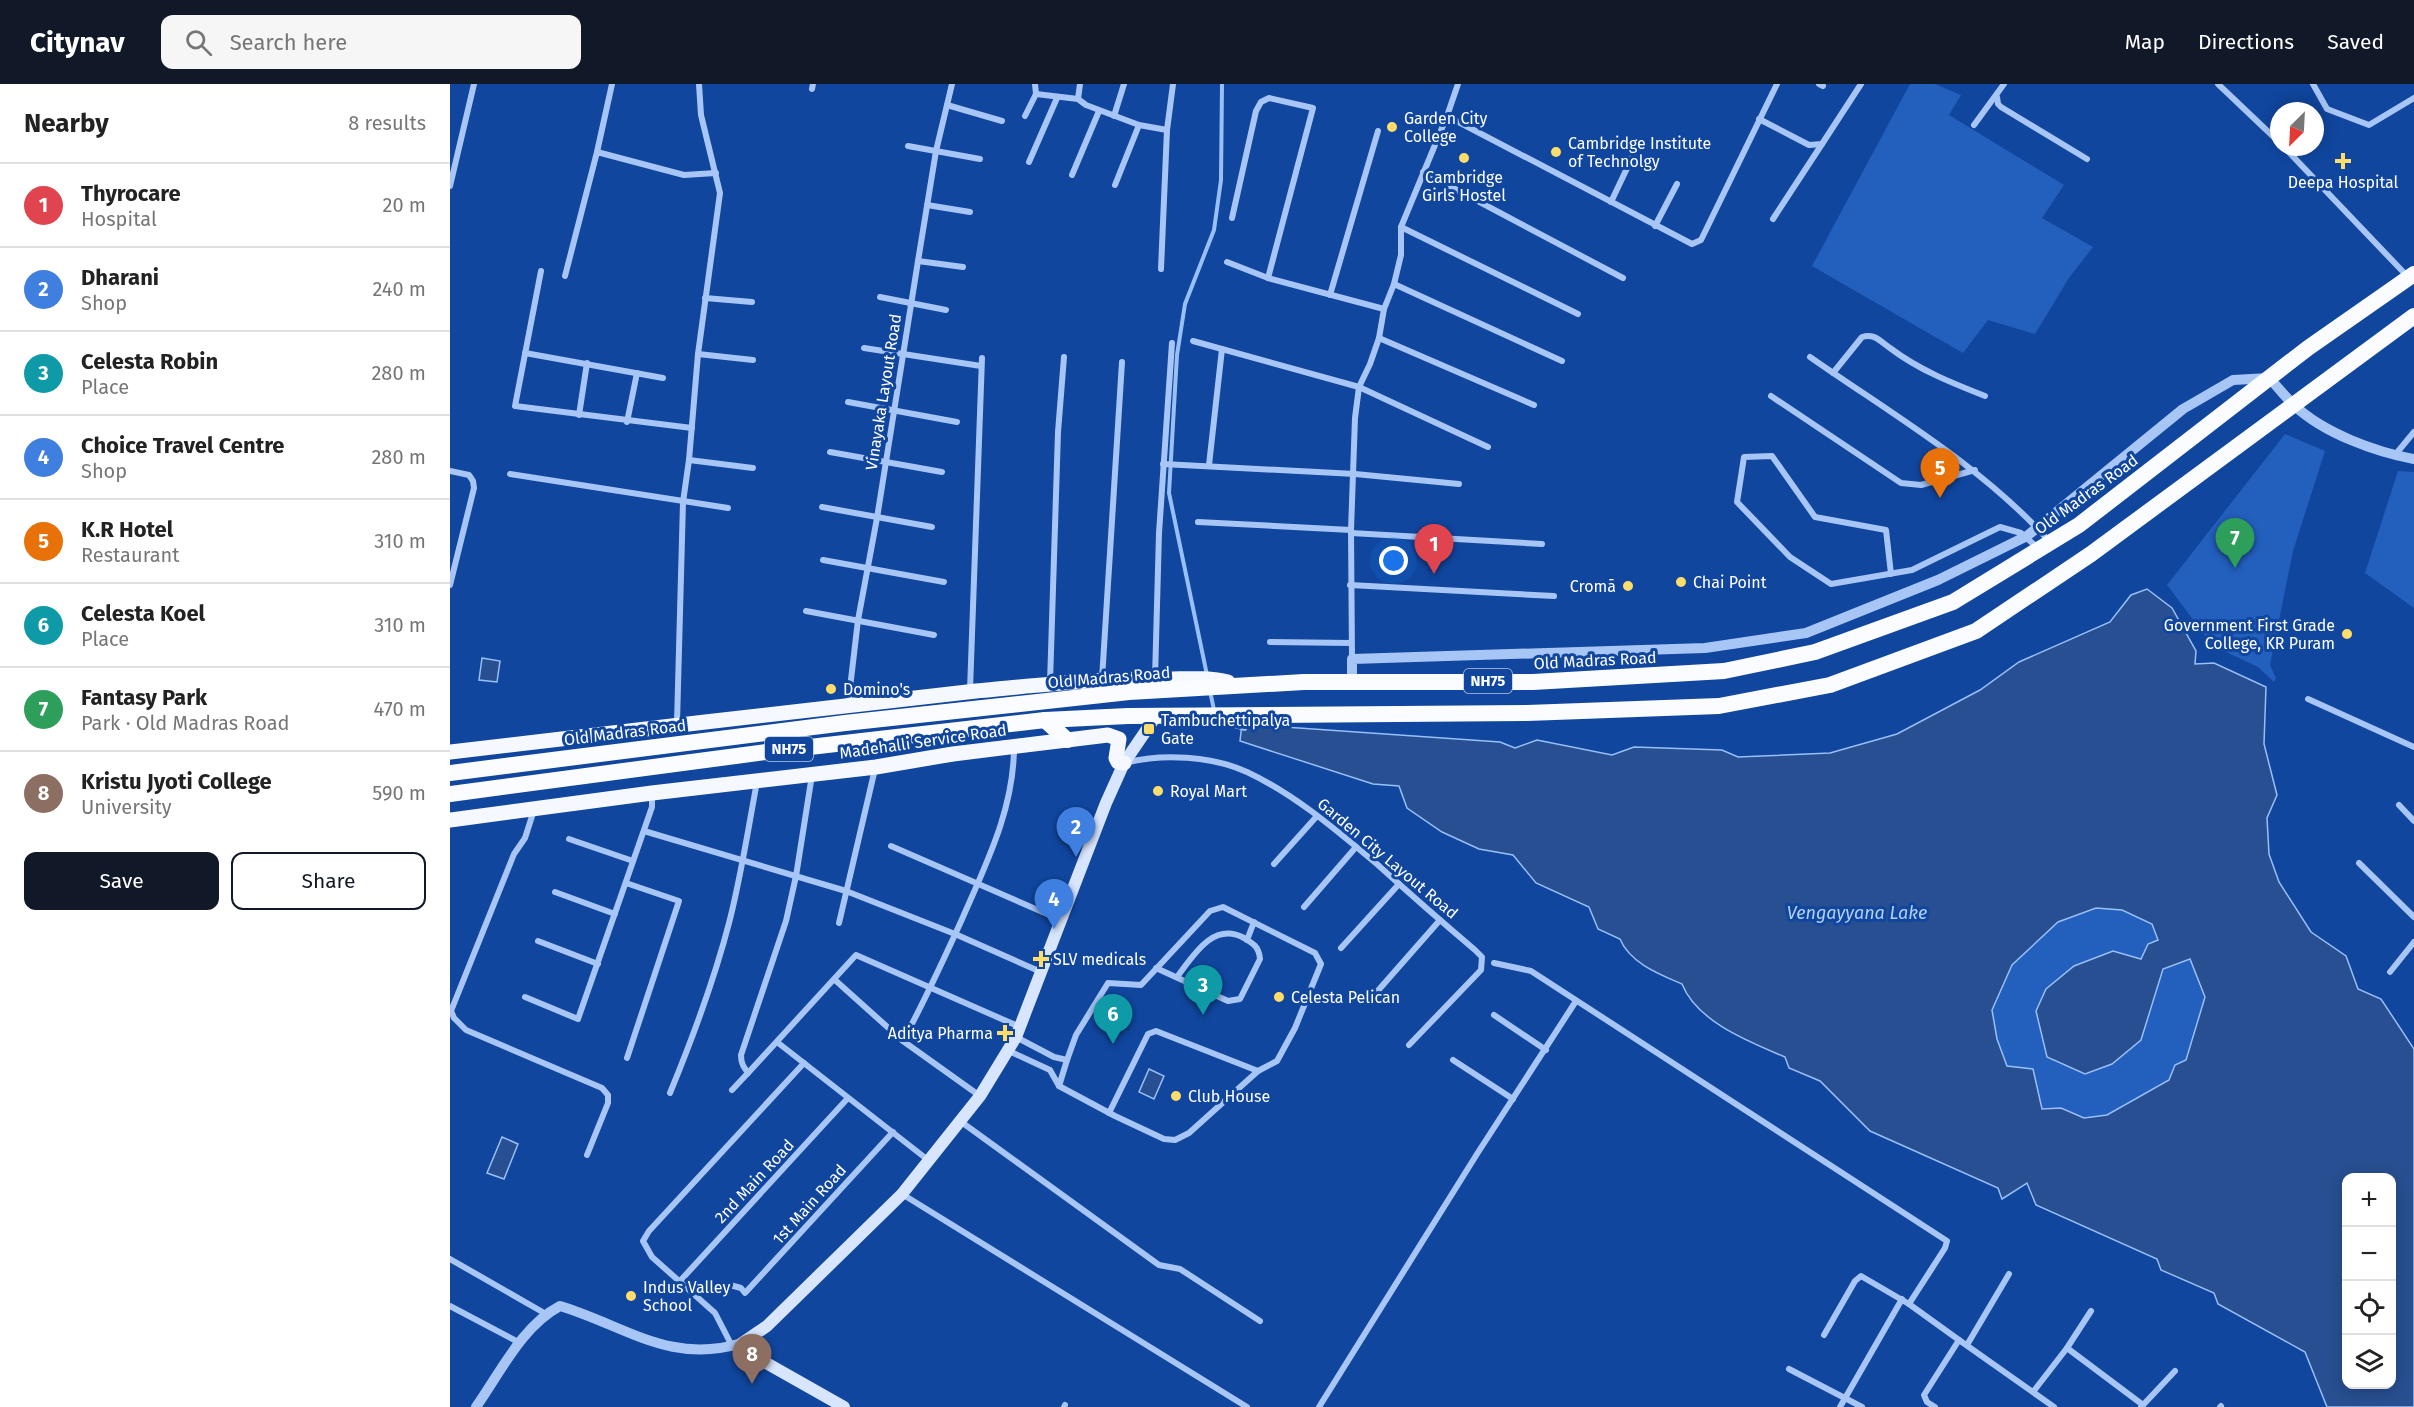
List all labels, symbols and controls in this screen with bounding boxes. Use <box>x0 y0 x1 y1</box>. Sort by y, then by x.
search box <box>161 15 581 69</box>
text: Citynav <box>30 26 125 59</box>
icon: search <box>182 26 215 59</box>
text: Search here <box>230 29 347 56</box>
text: Map <box>2125 29 2165 55</box>
text: Directions <box>2198 29 2294 55</box>
text: Saved <box>2327 29 2384 55</box>
north arrow <box>2270 102 2324 156</box>
text: Nearby <box>24 108 109 139</box>
place label: Garden City College <box>1404 109 1488 146</box>
text: 8 results <box>348 111 426 135</box>
marker: Garden City College <box>1385 120 1399 134</box>
place label: Cambridge Institute of Technolgy <box>1568 134 1711 171</box>
marker: Cambridge Institute of Technolgy <box>1549 145 1563 159</box>
marker: Cambridge Girls Hostel <box>1457 151 1471 165</box>
marker: Deepa Hospital <box>2334 152 2352 170</box>
place label: Cambridge Girls Hostel <box>1422 168 1506 205</box>
place label: Deepa Hospital <box>2288 173 2399 192</box>
text: Thyrocare <box>81 180 181 207</box>
text: 1 <box>39 193 48 217</box>
text: 20 m <box>383 193 426 217</box>
text: Hospital <box>81 207 157 231</box>
text: Dharani <box>81 264 159 291</box>
text: 2 <box>38 277 49 301</box>
text: 240 m <box>372 277 426 301</box>
text: Shop <box>81 291 127 315</box>
street label: Vinayaka Layout Road <box>862 313 905 472</box>
text: Celesta Robin <box>81 348 218 375</box>
text: 3 <box>38 361 49 385</box>
text: 280 m <box>371 361 426 385</box>
text: Place <box>81 375 129 399</box>
text: Choice Travel Centre <box>81 432 284 459</box>
text: 4 <box>38 445 49 469</box>
text: 280 m <box>371 445 426 469</box>
pin: 5 <box>1920 448 1960 498</box>
street label: Old Madras Road <box>2031 451 2142 538</box>
text: Shop <box>81 459 127 483</box>
text: K.R Hotel <box>81 516 173 543</box>
pin: 7 <box>2216 518 2254 568</box>
pin: 1 <box>1414 524 1454 574</box>
text: 5 <box>38 529 49 553</box>
text: 310 m <box>374 529 426 553</box>
text: Restaurant <box>81 543 179 567</box>
your location <box>1379 546 1408 575</box>
place label: Chai Point <box>1693 573 1767 592</box>
marker: Chai Point <box>1674 575 1688 589</box>
place label: Cromā <box>1570 577 1616 596</box>
marker: Cromā <box>1621 579 1635 593</box>
text: Celesta Koel <box>81 600 205 627</box>
text: 6 <box>38 613 49 637</box>
text: 310 m <box>374 613 426 637</box>
place label: Government First Grade College, KR Puram <box>2164 616 2335 653</box>
text: Place <box>81 627 129 651</box>
marker: Government First Grade College, KR Puram <box>2340 627 2354 641</box>
street label: Old Madras Road <box>1533 648 1657 673</box>
street label: Old Madras Road <box>1047 663 1171 692</box>
road number: NH75 <box>1464 669 1512 693</box>
place label: Domino's <box>843 680 910 699</box>
marker: Domino's <box>824 682 838 696</box>
text: Fantasy Park <box>81 684 207 711</box>
text: 7 <box>39 697 48 721</box>
text: 470 m <box>374 697 426 721</box>
text: Park · Old Madras Road <box>81 711 289 735</box>
place label: Tambuchettipalya Gate <box>1161 711 1290 748</box>
street label: Old Madras Road <box>563 716 687 749</box>
street label: Madehalli Service Road <box>838 720 1008 763</box>
marker: Tambuchettipalya Gate <box>1142 722 1156 736</box>
road number: NH75 <box>765 737 813 761</box>
text: Kristu Jyoti College <box>81 768 272 795</box>
text: 8 <box>38 781 49 805</box>
text: 590 m <box>372 781 426 805</box>
place label: Royal Mart <box>1170 782 1247 801</box>
marker: Royal Mart <box>1151 784 1165 798</box>
street label: Garden City Layout Road <box>1314 794 1462 923</box>
text: University <box>81 795 172 819</box>
pin: 2 <box>1056 808 1096 857</box>
button: Save <box>24 852 219 910</box>
button: Share <box>231 852 426 910</box>
pin: 4 <box>1034 880 1074 929</box>
water label: Vengayyana Lake <box>1787 902 1927 924</box>
place label: SLV medicals <box>1053 950 1146 969</box>
marker: SLV medicals <box>1034 952 1048 966</box>
pin: 3 <box>1184 966 1222 1015</box>
place label: Celesta Pelican <box>1291 988 1400 1007</box>
marker: Celesta Pelican <box>1272 990 1286 1004</box>
pin: 6 <box>1094 994 1132 1044</box>
place label: Aditya Pharma <box>888 1024 993 1043</box>
marker: Aditya Pharma <box>998 1026 1012 1040</box>
place label: Club House <box>1188 1087 1270 1106</box>
marker: Club House <box>1169 1089 1183 1103</box>
street label: 2nd Main Road <box>711 1136 798 1227</box>
street label: 1st Main Road <box>769 1161 850 1248</box>
map controls <box>2342 1173 2396 1389</box>
button: + <box>2342 1173 2396 1227</box>
button: − <box>2342 1227 2396 1281</box>
place label: Indus Valley School <box>643 1278 730 1315</box>
button: locate <box>2342 1281 2396 1335</box>
marker: Indus Valley School <box>624 1289 638 1303</box>
pin: 8 <box>732 1334 772 1384</box>
button: layers <box>2342 1335 2396 1389</box>

